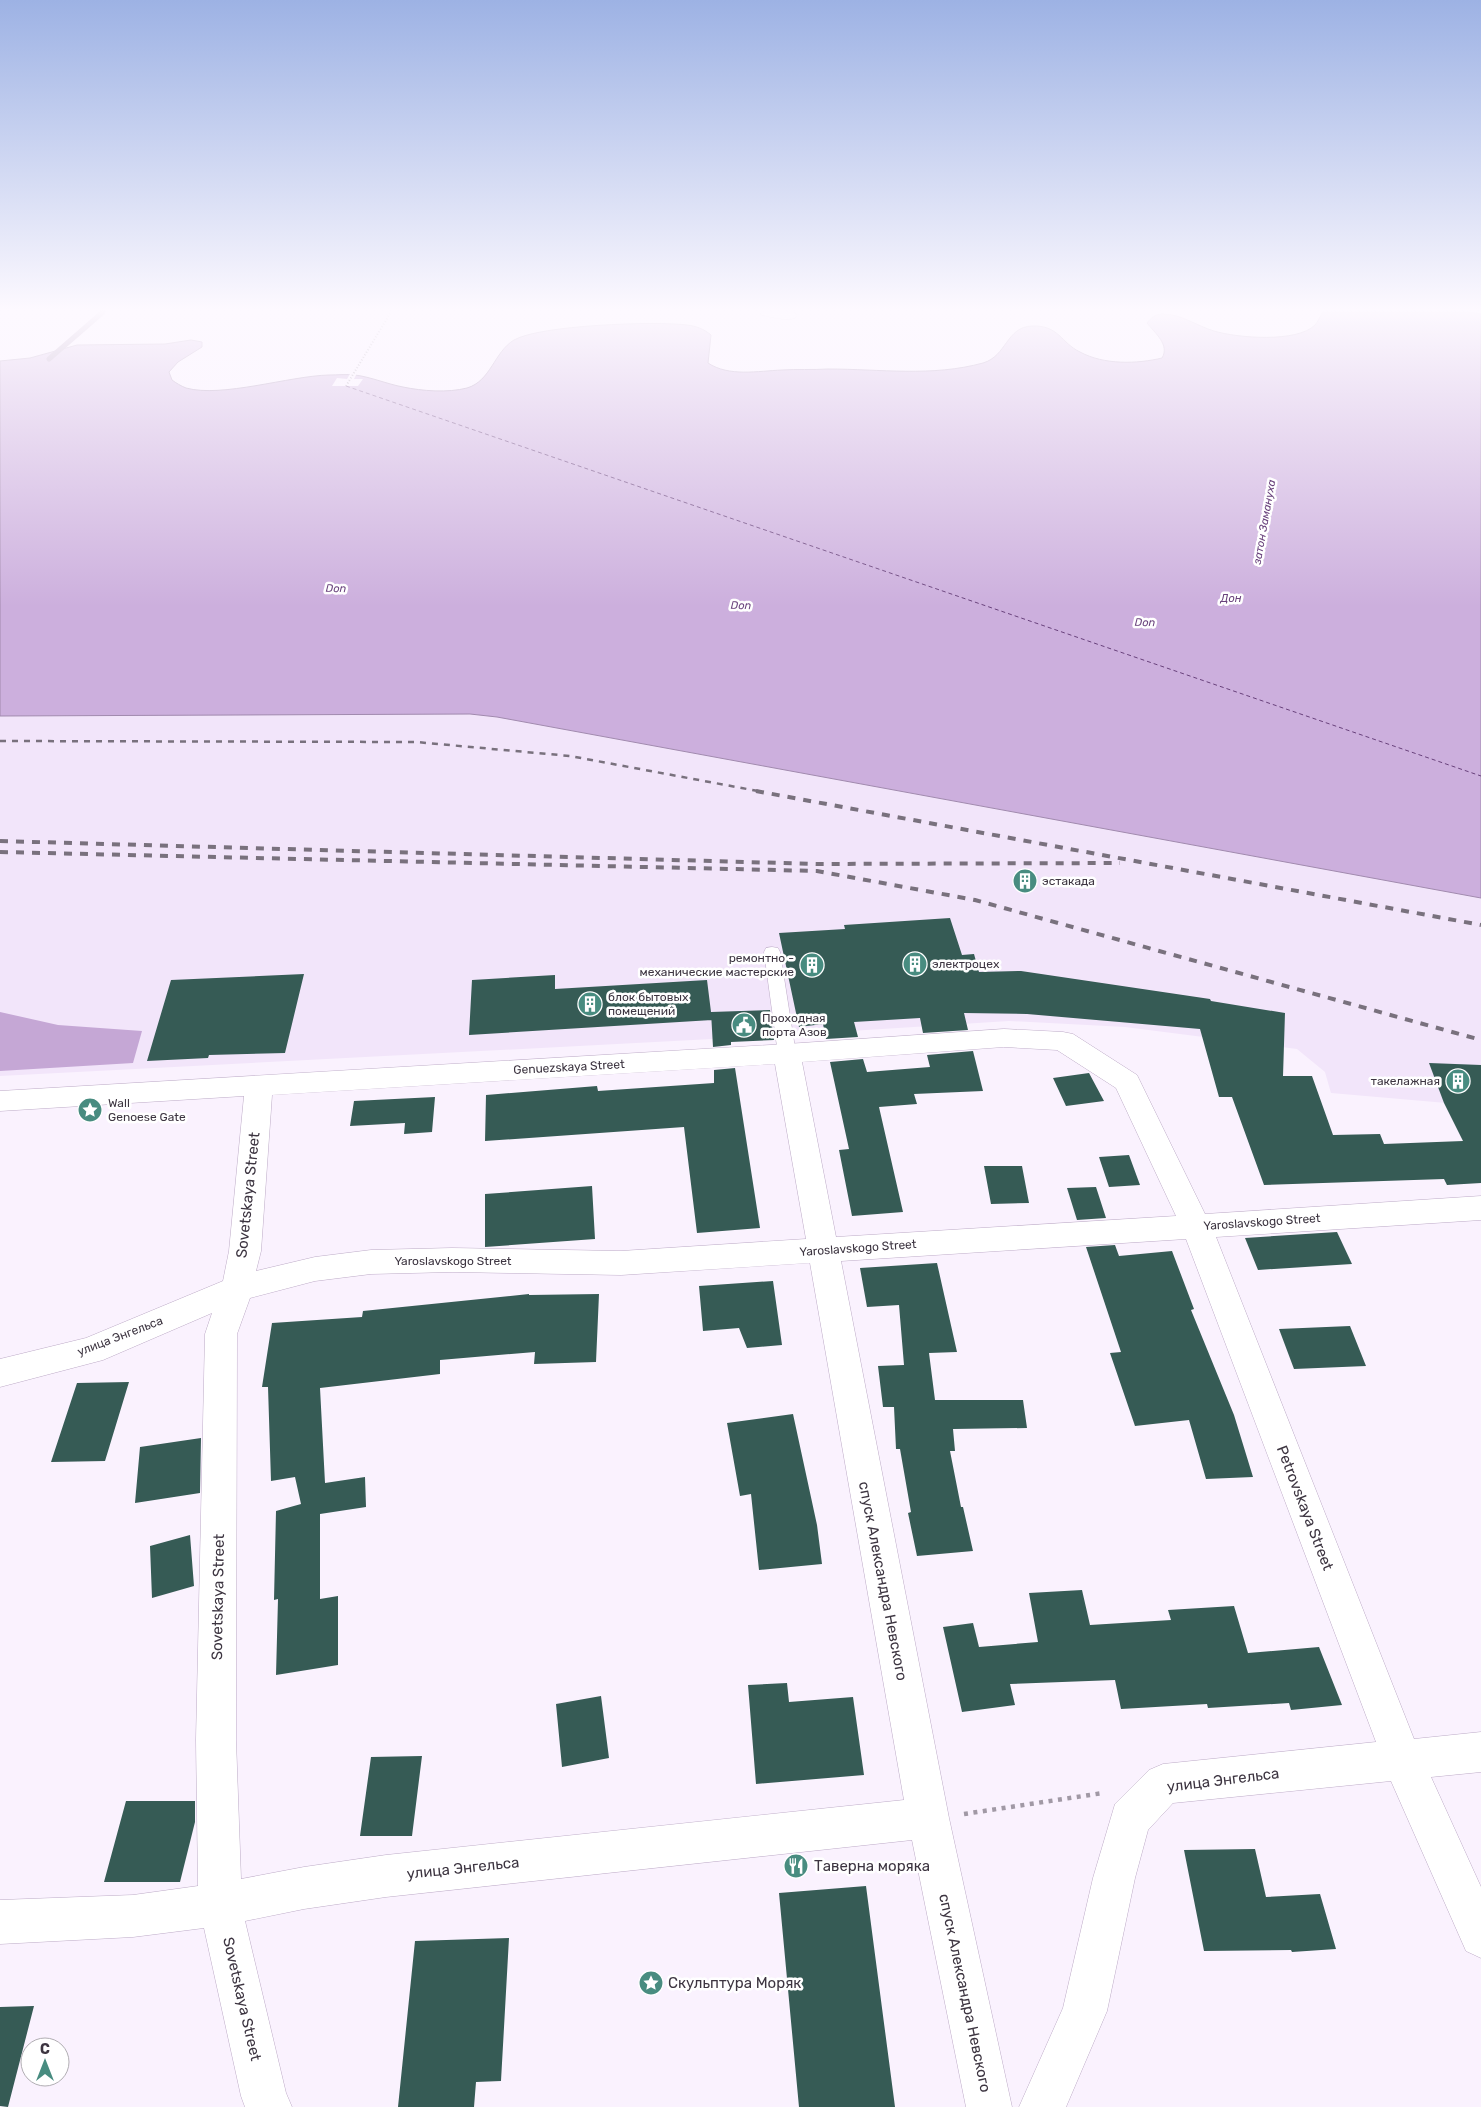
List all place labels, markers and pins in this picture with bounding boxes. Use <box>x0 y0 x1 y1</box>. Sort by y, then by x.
building icon: эстакада <box>1012 868 1038 894</box>
place label: эстакада <box>1042 874 1095 888</box>
place label: ремонтно - механические мастерские <box>640 951 794 979</box>
building icon: электроцех <box>902 951 928 977</box>
building icon: ремонтно - механические мастерские <box>799 952 825 978</box>
place label: электроцех <box>932 957 1000 971</box>
place label: блок бытовых помещений <box>608 990 689 1018</box>
building icon: блок бытовых помещений <box>577 991 603 1017</box>
place label: Проходная порта Азов <box>762 1011 827 1039</box>
public building icon: Проходная порта Азов <box>731 1012 757 1038</box>
building icon: такелажная <box>1445 1068 1471 1094</box>
place label: такелажная <box>1371 1074 1440 1088</box>
place label: Wall Genoese Gate <box>108 1096 186 1124</box>
place icon: Wall Genoese Gate <box>77 1097 103 1123</box>
restaurant icon: Таверна моряка <box>783 1853 809 1879</box>
place label: Таверна моряка <box>814 1857 930 1875</box>
place icon: Скульптура Моряк <box>638 1970 664 1996</box>
place label: Скульптура Моряк <box>668 1974 801 1992</box>

